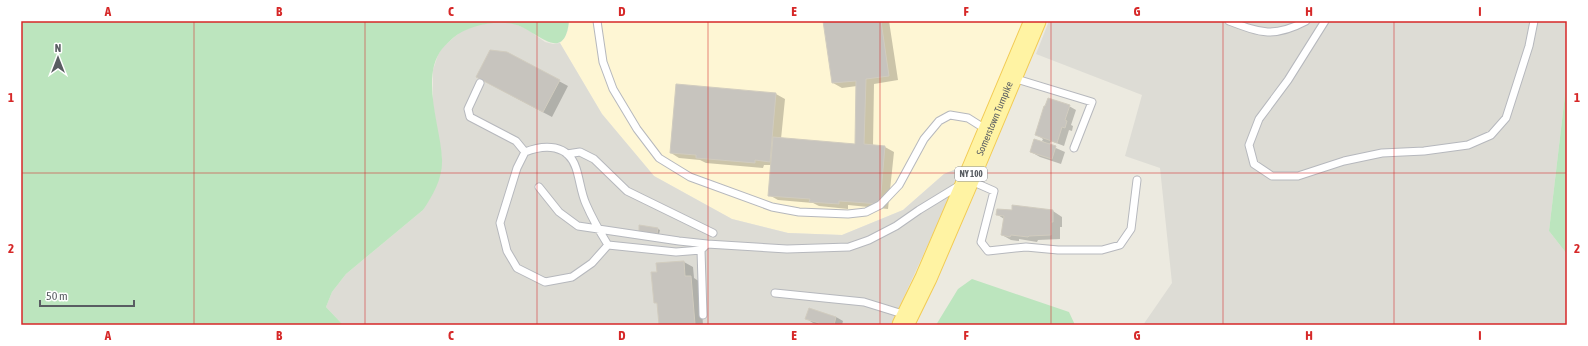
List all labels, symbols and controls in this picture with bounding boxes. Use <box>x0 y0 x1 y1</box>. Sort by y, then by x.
text: A <box>104 4 112 19</box>
text: B <box>276 4 283 19</box>
text: C <box>448 4 454 19</box>
text: D <box>618 4 626 19</box>
text: E <box>791 4 797 19</box>
text: F <box>963 4 969 19</box>
text: G <box>1134 4 1141 19</box>
text: H <box>1305 4 1313 19</box>
text: I <box>1478 4 1482 19</box>
north arrow <box>38 38 78 78</box>
text: N <box>55 42 61 54</box>
street label: Somerstown Turnpike <box>974 79 1015 157</box>
text: 1 <box>8 90 14 105</box>
text: 1 <box>1574 90 1580 105</box>
road number: NY 100 <box>955 167 987 181</box>
text: 2 <box>8 241 14 256</box>
text: 2 <box>1574 241 1580 256</box>
scale bar <box>40 282 134 308</box>
text: 50 m <box>46 289 68 303</box>
text: A <box>104 328 112 343</box>
text: B <box>276 328 283 343</box>
text: C <box>448 328 454 343</box>
text: D <box>618 328 626 343</box>
text: E <box>791 328 797 343</box>
text: F <box>963 328 969 343</box>
text: G <box>1134 328 1141 343</box>
text: H <box>1305 328 1313 343</box>
text: I <box>1478 328 1482 343</box>

